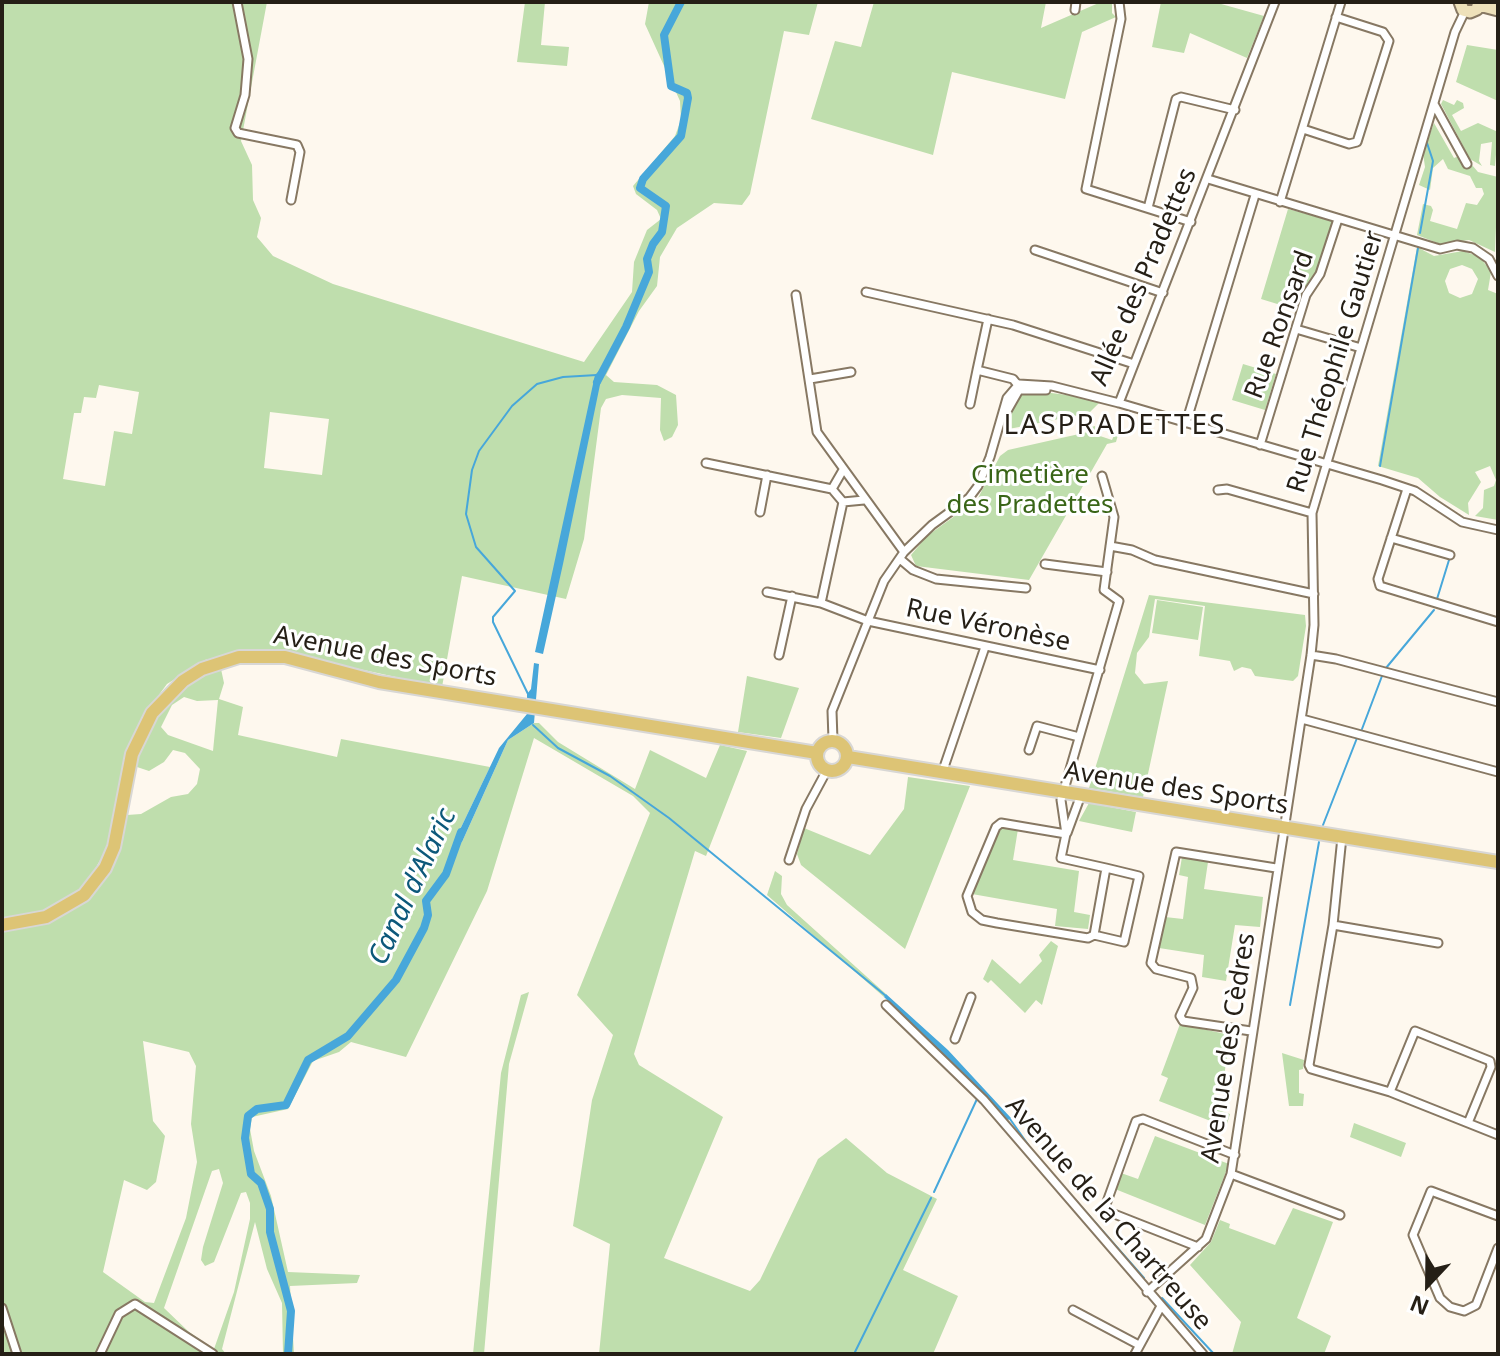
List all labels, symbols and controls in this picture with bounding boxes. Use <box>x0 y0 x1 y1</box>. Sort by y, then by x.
street label: Allée des Pradettes <box>1084 164 1204 390</box>
street label: Rue Théophile Gautier <box>1281 227 1391 497</box>
street label: Rue Ronsard <box>1239 247 1321 403</box>
district label: LASPRADETTES <box>1004 409 1226 443</box>
park label: Cimetière des Pradettes <box>947 460 1113 522</box>
street label: Rue Véronèse <box>903 593 1073 659</box>
street label: Avenue des Sports <box>271 620 499 694</box>
street label: Avenue des Sports <box>1062 756 1290 822</box>
water label: Canal d'Alaric <box>362 803 464 971</box>
street label: Avenue des Cèdres <box>1195 931 1263 1165</box>
street label: Avenue de la Chartreuse <box>998 1091 1218 1337</box>
north arrow <box>1388 1244 1468 1324</box>
text: N <box>1405 1289 1433 1324</box>

